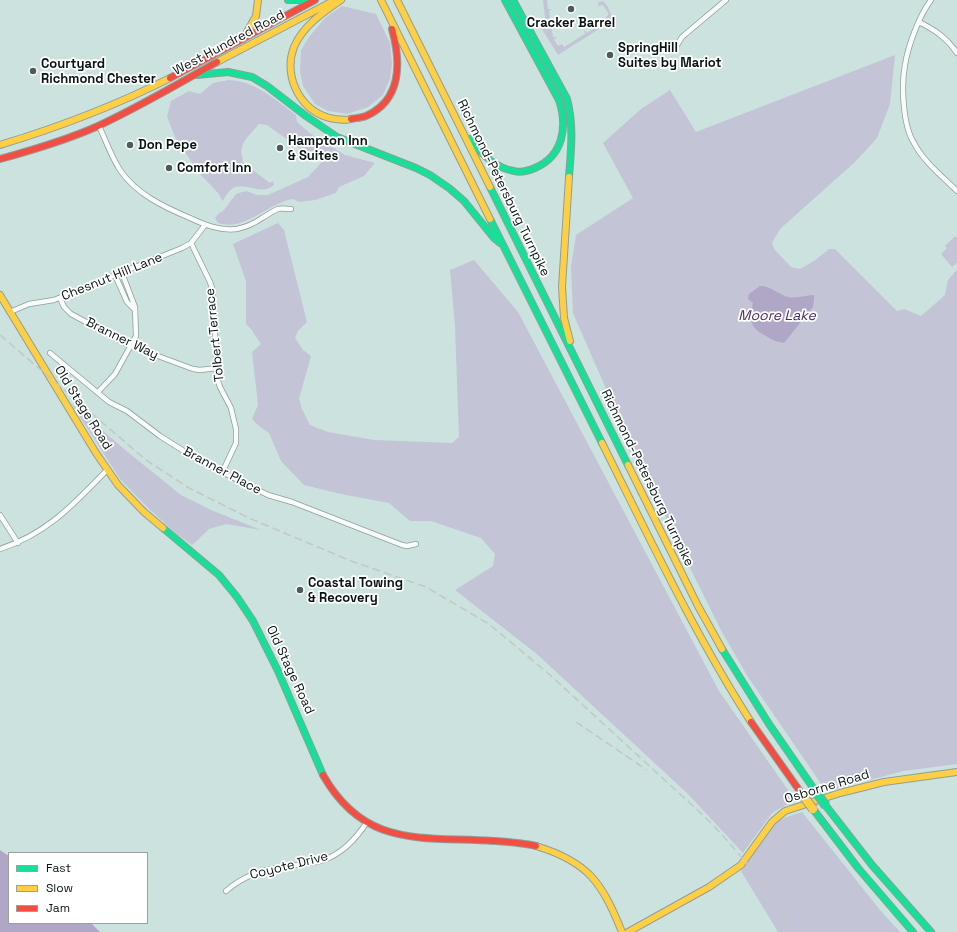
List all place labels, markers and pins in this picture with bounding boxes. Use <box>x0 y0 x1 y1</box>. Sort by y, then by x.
marker: Cracker Barrel <box>566 4 576 14</box>
place label: Cracker Barrel <box>527 15 615 31</box>
place label: SpringHill Suites by Mariot <box>618 40 722 71</box>
marker: SpringHill Suites by Mariot <box>605 50 615 60</box>
place label: Courtyard Richmond Chester <box>41 56 156 87</box>
marker: Courtyard Richmond Chester <box>28 66 38 76</box>
place label: Hampton Inn & Suites <box>288 133 368 164</box>
place label: Don Pepe <box>138 137 197 153</box>
marker: Don Pepe <box>125 140 135 150</box>
marker: Hampton Inn & Suites <box>275 143 285 153</box>
place label: Comfort Inn <box>177 160 251 176</box>
marker: Comfort Inn <box>164 163 174 173</box>
place label: Coastal Towing & Recovery <box>308 575 403 606</box>
marker: Coastal Towing & Recovery <box>295 585 305 595</box>

